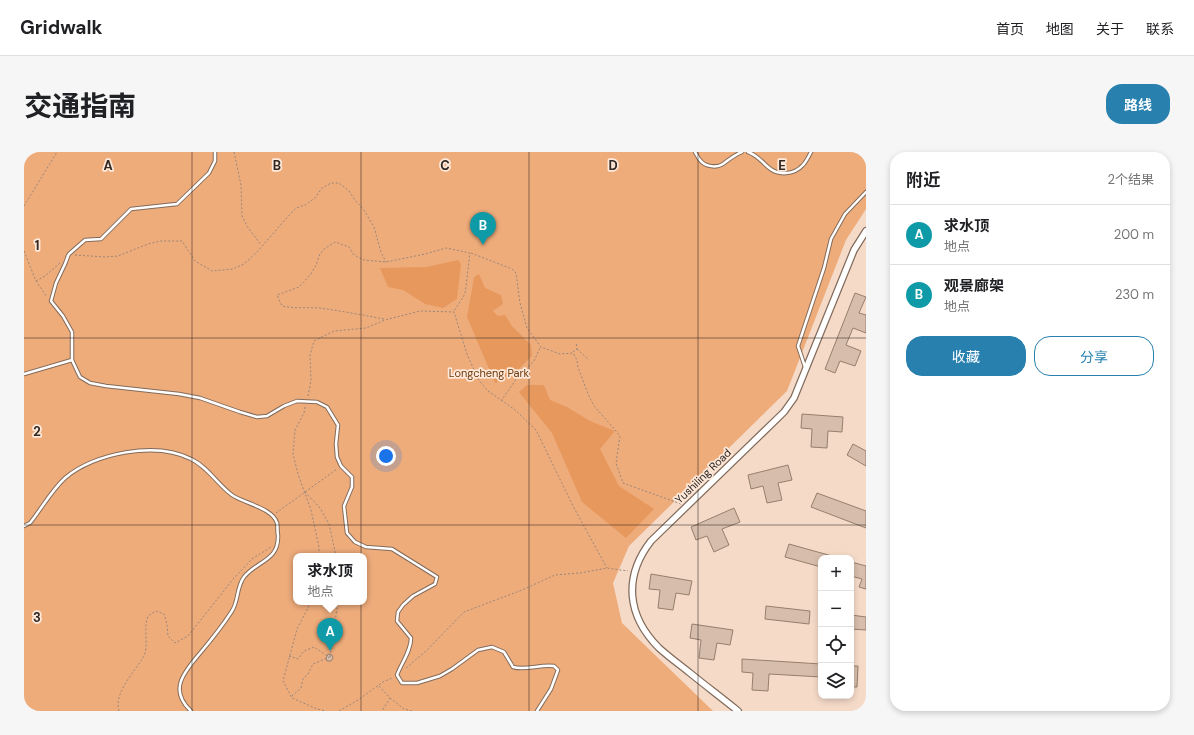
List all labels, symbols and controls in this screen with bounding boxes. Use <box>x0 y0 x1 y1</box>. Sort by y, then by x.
text: Gridwalk <box>20 15 102 40</box>
text: 首页 <box>996 20 1024 38</box>
text: 地图 <box>1046 20 1074 38</box>
text: 关于 <box>1096 20 1124 38</box>
text: 联系 <box>1146 20 1174 38</box>
button: 路线 <box>1106 84 1170 124</box>
text: 交通指南 <box>24 88 136 125</box>
text: A <box>103 157 113 174</box>
text: B <box>273 157 281 174</box>
text: C <box>440 157 450 174</box>
text: D <box>608 157 618 174</box>
text: E <box>778 157 786 174</box>
text: 附近 <box>906 169 940 191</box>
text: 2个结果 <box>1108 171 1154 188</box>
pin: B <box>470 212 496 245</box>
text: 求水顶 <box>944 216 989 236</box>
text: A <box>914 226 924 243</box>
text: 200 m <box>1114 226 1154 243</box>
text: 1 <box>35 237 39 254</box>
text: 地点 <box>944 238 970 255</box>
text: 观景廊架 <box>944 276 1004 296</box>
text: B <box>915 286 923 303</box>
text: 230 m <box>1115 286 1154 303</box>
text: 地点 <box>944 298 970 315</box>
button: 收藏 <box>906 336 1026 376</box>
button: 分享 <box>1034 336 1154 376</box>
park label: Longcheng Park <box>449 366 530 380</box>
text: 2 <box>33 423 41 440</box>
your location <box>376 446 396 466</box>
street label: Yushiling Road <box>672 446 734 506</box>
popup <box>293 553 367 605</box>
map controls <box>818 555 854 699</box>
button: + <box>818 555 854 591</box>
text: 求水顶 <box>307 561 353 581</box>
text: 地点 <box>307 583 334 600</box>
button: − <box>818 591 854 627</box>
text: 3 <box>33 609 41 626</box>
pin: A <box>317 618 343 651</box>
button: locate <box>818 627 854 663</box>
button: layers <box>818 663 854 699</box>

